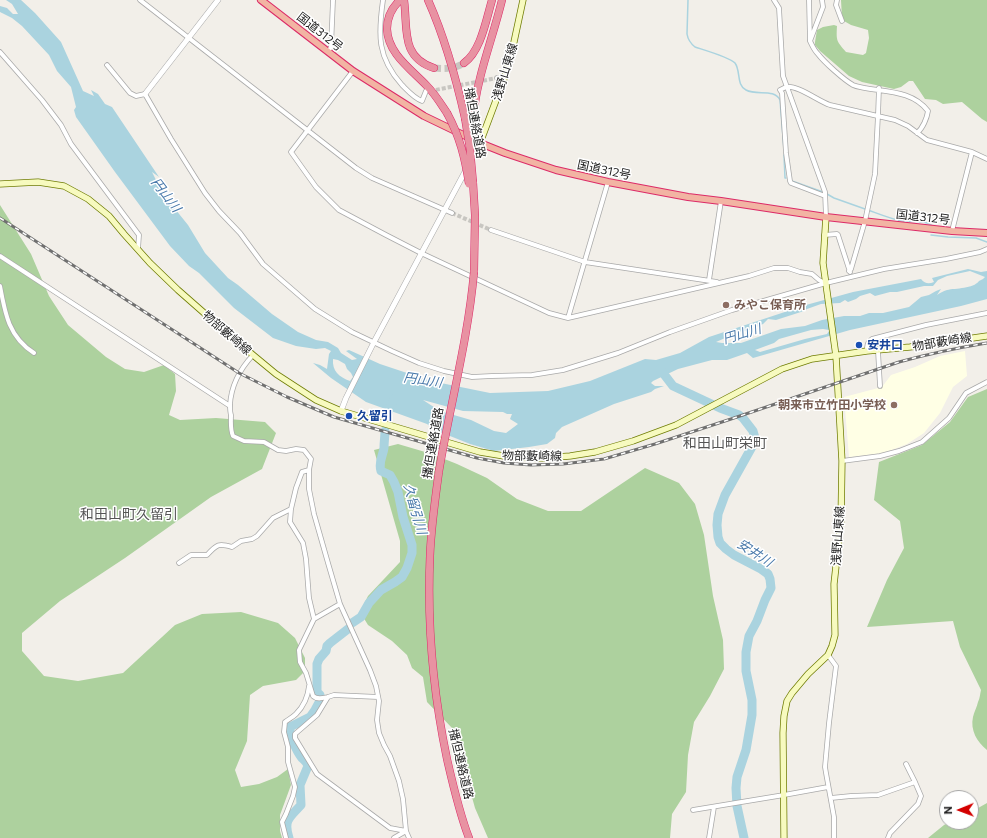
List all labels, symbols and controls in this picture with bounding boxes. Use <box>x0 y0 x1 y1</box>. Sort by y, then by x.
street label: 国道312号 <box>294 10 346 54</box>
street label: 浅野山東線 <box>489 41 521 103</box>
street label: 播但連絡道路 <box>462 86 488 160</box>
street label: 国道312号 <box>576 157 632 183</box>
water label: 円山川 <box>148 175 184 215</box>
street label: 国道312号 <box>895 207 951 227</box>
place label: みやこ保育所 <box>734 298 806 312</box>
marker: みやこ保育所 <box>721 300 731 310</box>
street label: 物部藪崎線 <box>200 308 254 358</box>
water label: 円山川 <box>721 321 763 347</box>
street label: 物部藪崎線 <box>911 330 973 354</box>
place label: 安井口 <box>867 338 903 352</box>
marker: 安井口 <box>854 340 864 350</box>
water label: 円山川 <box>403 370 443 390</box>
place label: 朝来市立竹田小学校 <box>778 398 886 412</box>
marker: 朝来市立竹田小学校 <box>889 400 899 410</box>
street label: 播但連絡道路 <box>420 406 446 480</box>
place label: 久留引 <box>357 409 393 423</box>
marker: 久留引 <box>344 411 354 421</box>
district label: 和田山町栄町 <box>683 435 767 451</box>
street label: 物部藪崎線 <box>502 448 562 464</box>
water label: 久留引川 <box>400 482 430 536</box>
district label: 和田山町久留引 <box>80 506 178 522</box>
street label: 浅野山東線 <box>829 506 847 566</box>
water label: 安井川 <box>734 536 776 570</box>
street label: 播但連絡道路 <box>446 727 476 801</box>
north arrow <box>939 790 979 830</box>
text: N <box>941 806 954 814</box>

